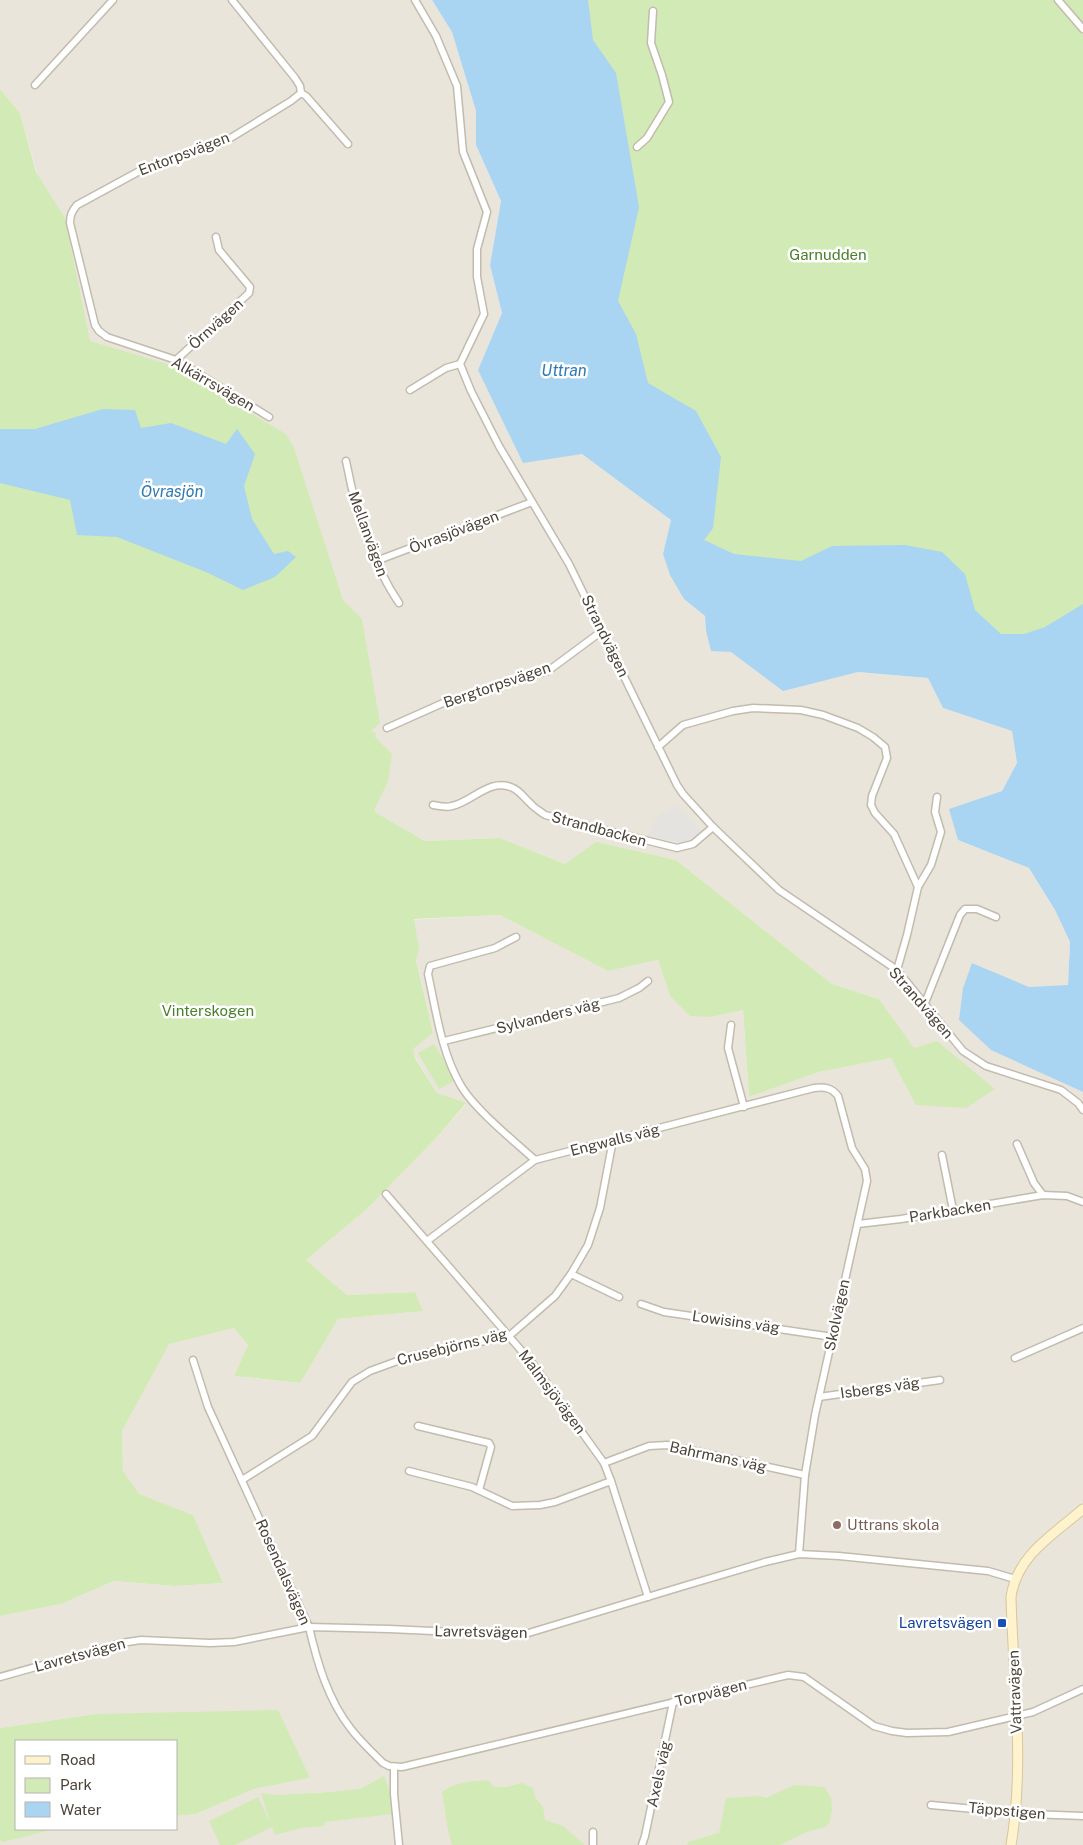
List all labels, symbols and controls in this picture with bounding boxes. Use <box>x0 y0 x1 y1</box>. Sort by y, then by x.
street label: Entorpsvägen <box>136 128 232 179</box>
park label: Garnudden <box>789 246 867 263</box>
street label: Örnvägen <box>184 294 246 352</box>
street label: Alkärrsvägen <box>169 353 258 414</box>
water label: Uttran <box>541 361 587 380</box>
water label: Övrasjön <box>141 481 203 501</box>
street label: Mellanvägen <box>345 489 392 579</box>
street label: Övrasjövägen <box>406 506 501 556</box>
street label: Strandvägen <box>578 592 633 680</box>
street label: Bergtorpsvägen <box>441 658 553 711</box>
street label: Strandbacken <box>550 808 648 849</box>
street label: Strandvägen <box>886 964 957 1042</box>
street label: Sylvanders väg <box>494 994 601 1037</box>
park label: Vinterskogen <box>162 1002 254 1019</box>
street label: Engwalls väg <box>568 1120 661 1159</box>
street label: Parkbacken <box>908 1196 992 1225</box>
street label: Skolvägen <box>821 1278 852 1352</box>
street label: Lowisins väg <box>691 1307 781 1336</box>
street label: Crusebjörns väg <box>395 1325 509 1368</box>
street label: Malmsjövägen <box>515 1346 589 1437</box>
street label: Isbergs väg <box>839 1374 921 1401</box>
street label: Bahrmans väg <box>668 1438 768 1475</box>
street label: Rosendalsvägen <box>252 1516 314 1627</box>
place label: Uttrans skola <box>847 1516 939 1533</box>
marker: Uttrans skola <box>831 1519 843 1531</box>
place label: Lavretsvägen <box>899 1614 992 1631</box>
marker: Lavretsvägen <box>996 1617 1008 1629</box>
street label: Lavretsvägen <box>434 1622 528 1641</box>
street label: Lavretsvägen <box>33 1634 127 1675</box>
street label: Vattravägen <box>1005 1650 1024 1734</box>
street label: Torpvägen <box>673 1675 748 1710</box>
street label: Axels väg <box>643 1739 674 1809</box>
legend <box>15 1740 178 1830</box>
text: Road <box>60 1751 96 1768</box>
text: Park <box>60 1776 92 1793</box>
street label: Täppstigen <box>968 1799 1046 1822</box>
text: Water <box>60 1801 102 1818</box>

